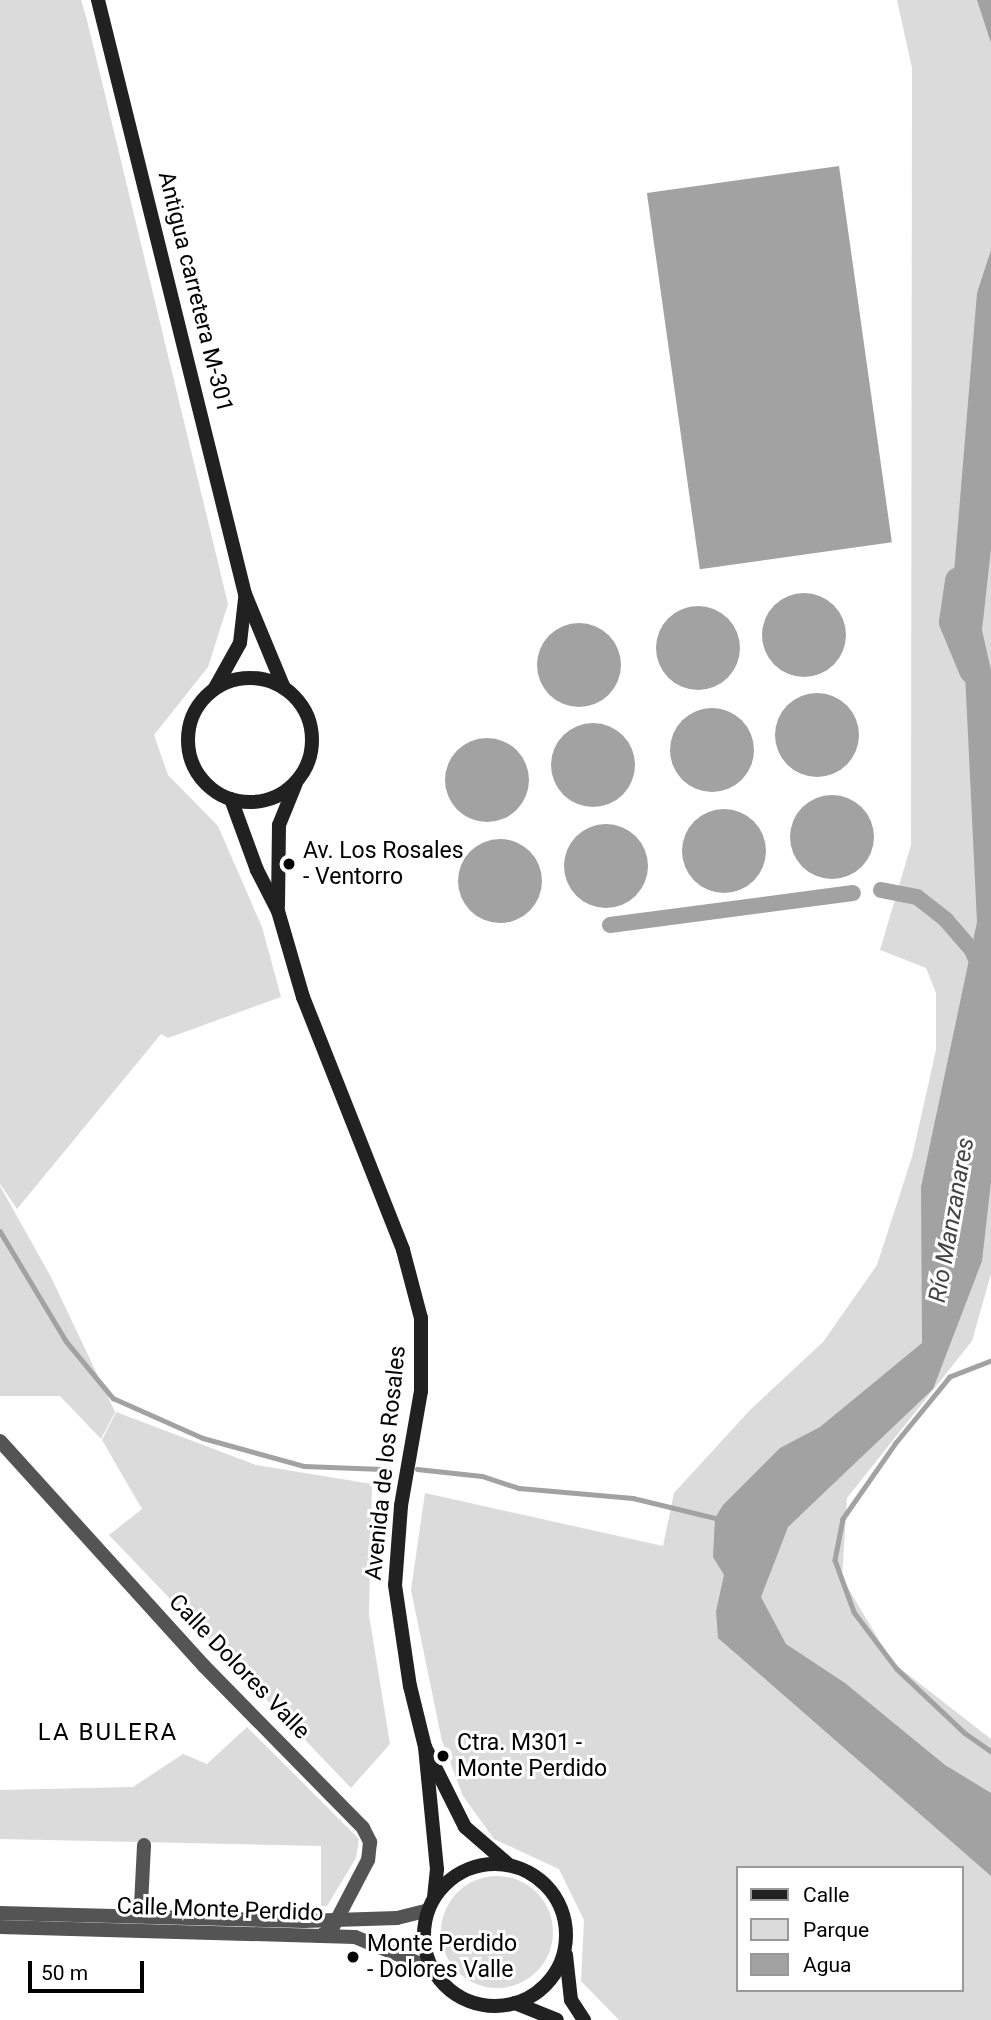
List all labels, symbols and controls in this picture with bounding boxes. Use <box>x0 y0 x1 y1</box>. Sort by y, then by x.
street label: Antigua carretera M-301 <box>152 169 238 415</box>
place label: Av. Los Rosales - Ventorro <box>303 837 464 891</box>
marker: Av. Los Rosales - Ventorro <box>281 856 297 872</box>
water label: Río Manzanares <box>923 1135 981 1305</box>
street label: Avenida de los Rosales <box>360 1344 412 1582</box>
street label: Calle Dolores Valle <box>163 1589 315 1745</box>
district label: LA BULERA <box>39 1719 177 1747</box>
place label: Ctra. M301 - Monte Perdido <box>457 1729 607 1783</box>
marker: Ctra. M301 - Monte Perdido <box>435 1748 451 1764</box>
legend <box>736 1866 963 1992</box>
text: Calle <box>803 1883 849 1907</box>
street label: Calle Monte Perdido <box>116 1893 324 1927</box>
text: Parque <box>803 1918 869 1942</box>
place label: Monte Perdido - Dolores Valle <box>367 1930 517 1984</box>
scale bar <box>32 1946 147 1990</box>
marker: Monte Perdido - Dolores Valle <box>345 1949 361 1965</box>
text: Agua <box>803 1953 852 1977</box>
text: 50 m <box>41 1961 88 1985</box>

